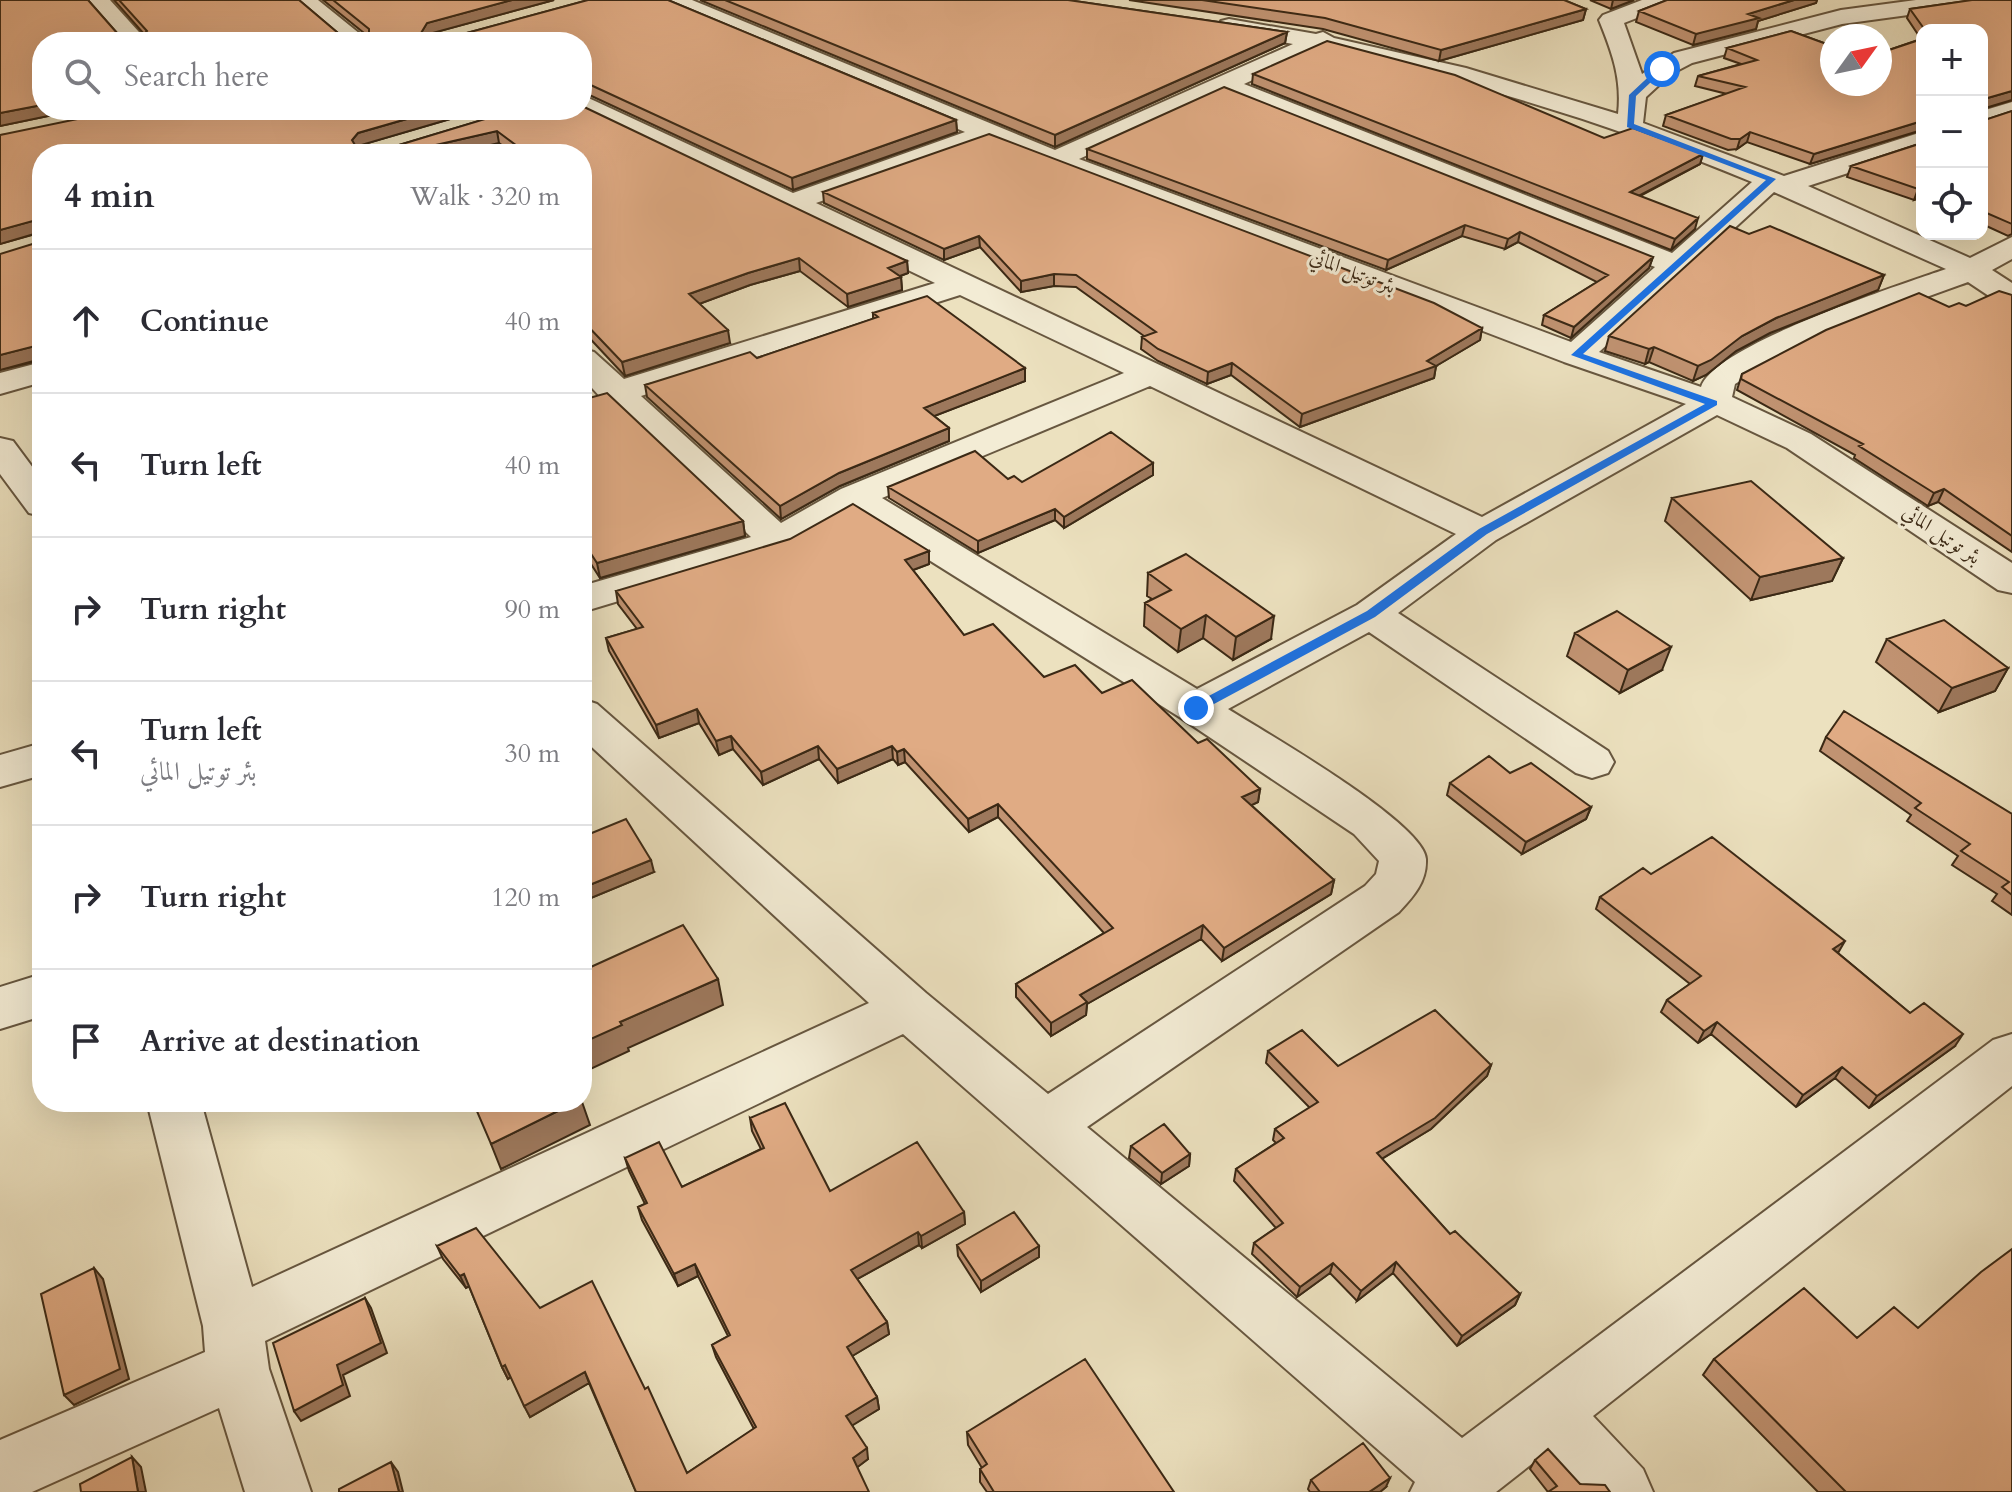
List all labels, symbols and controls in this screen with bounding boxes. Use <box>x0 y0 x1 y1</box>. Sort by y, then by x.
north arrow <box>1820 24 1892 96</box>
map controls <box>1916 24 1988 240</box>
button: + <box>1916 24 1988 96</box>
search box <box>32 32 592 120</box>
route start <box>1644 51 1680 87</box>
icon: search <box>60 54 104 98</box>
text: Search here <box>124 56 269 97</box>
button: − <box>1916 96 1988 168</box>
button: locate <box>1916 168 1988 240</box>
text: 4 min <box>64 173 155 219</box>
text: Walk · 320 m <box>410 179 560 214</box>
street label: بئر توتيل المائي <box>1305 243 1399 302</box>
icon: ahead <box>64 299 108 343</box>
text: Continue <box>140 301 269 342</box>
text: 40 m <box>504 304 560 339</box>
icon: left <box>64 443 108 487</box>
text: Turn left <box>140 445 262 486</box>
text: 40 m <box>504 448 560 483</box>
street label: بئر توتيل المائي <box>1896 498 1986 572</box>
icon: right <box>64 587 108 631</box>
text: Turn right <box>140 589 286 630</box>
text: 90 m <box>504 592 560 627</box>
route end <box>1178 690 1214 726</box>
text: Turn left <box>140 710 262 751</box>
icon: left <box>64 731 108 775</box>
text: 30 m <box>504 736 560 771</box>
text: بئر توتيل المائي <box>140 754 256 789</box>
icon: right <box>64 875 108 919</box>
text: Turn right <box>140 877 286 918</box>
text: 120 m <box>491 880 560 915</box>
icon: arrive <box>64 1019 108 1063</box>
text: Arrive at destination <box>140 1021 420 1062</box>

